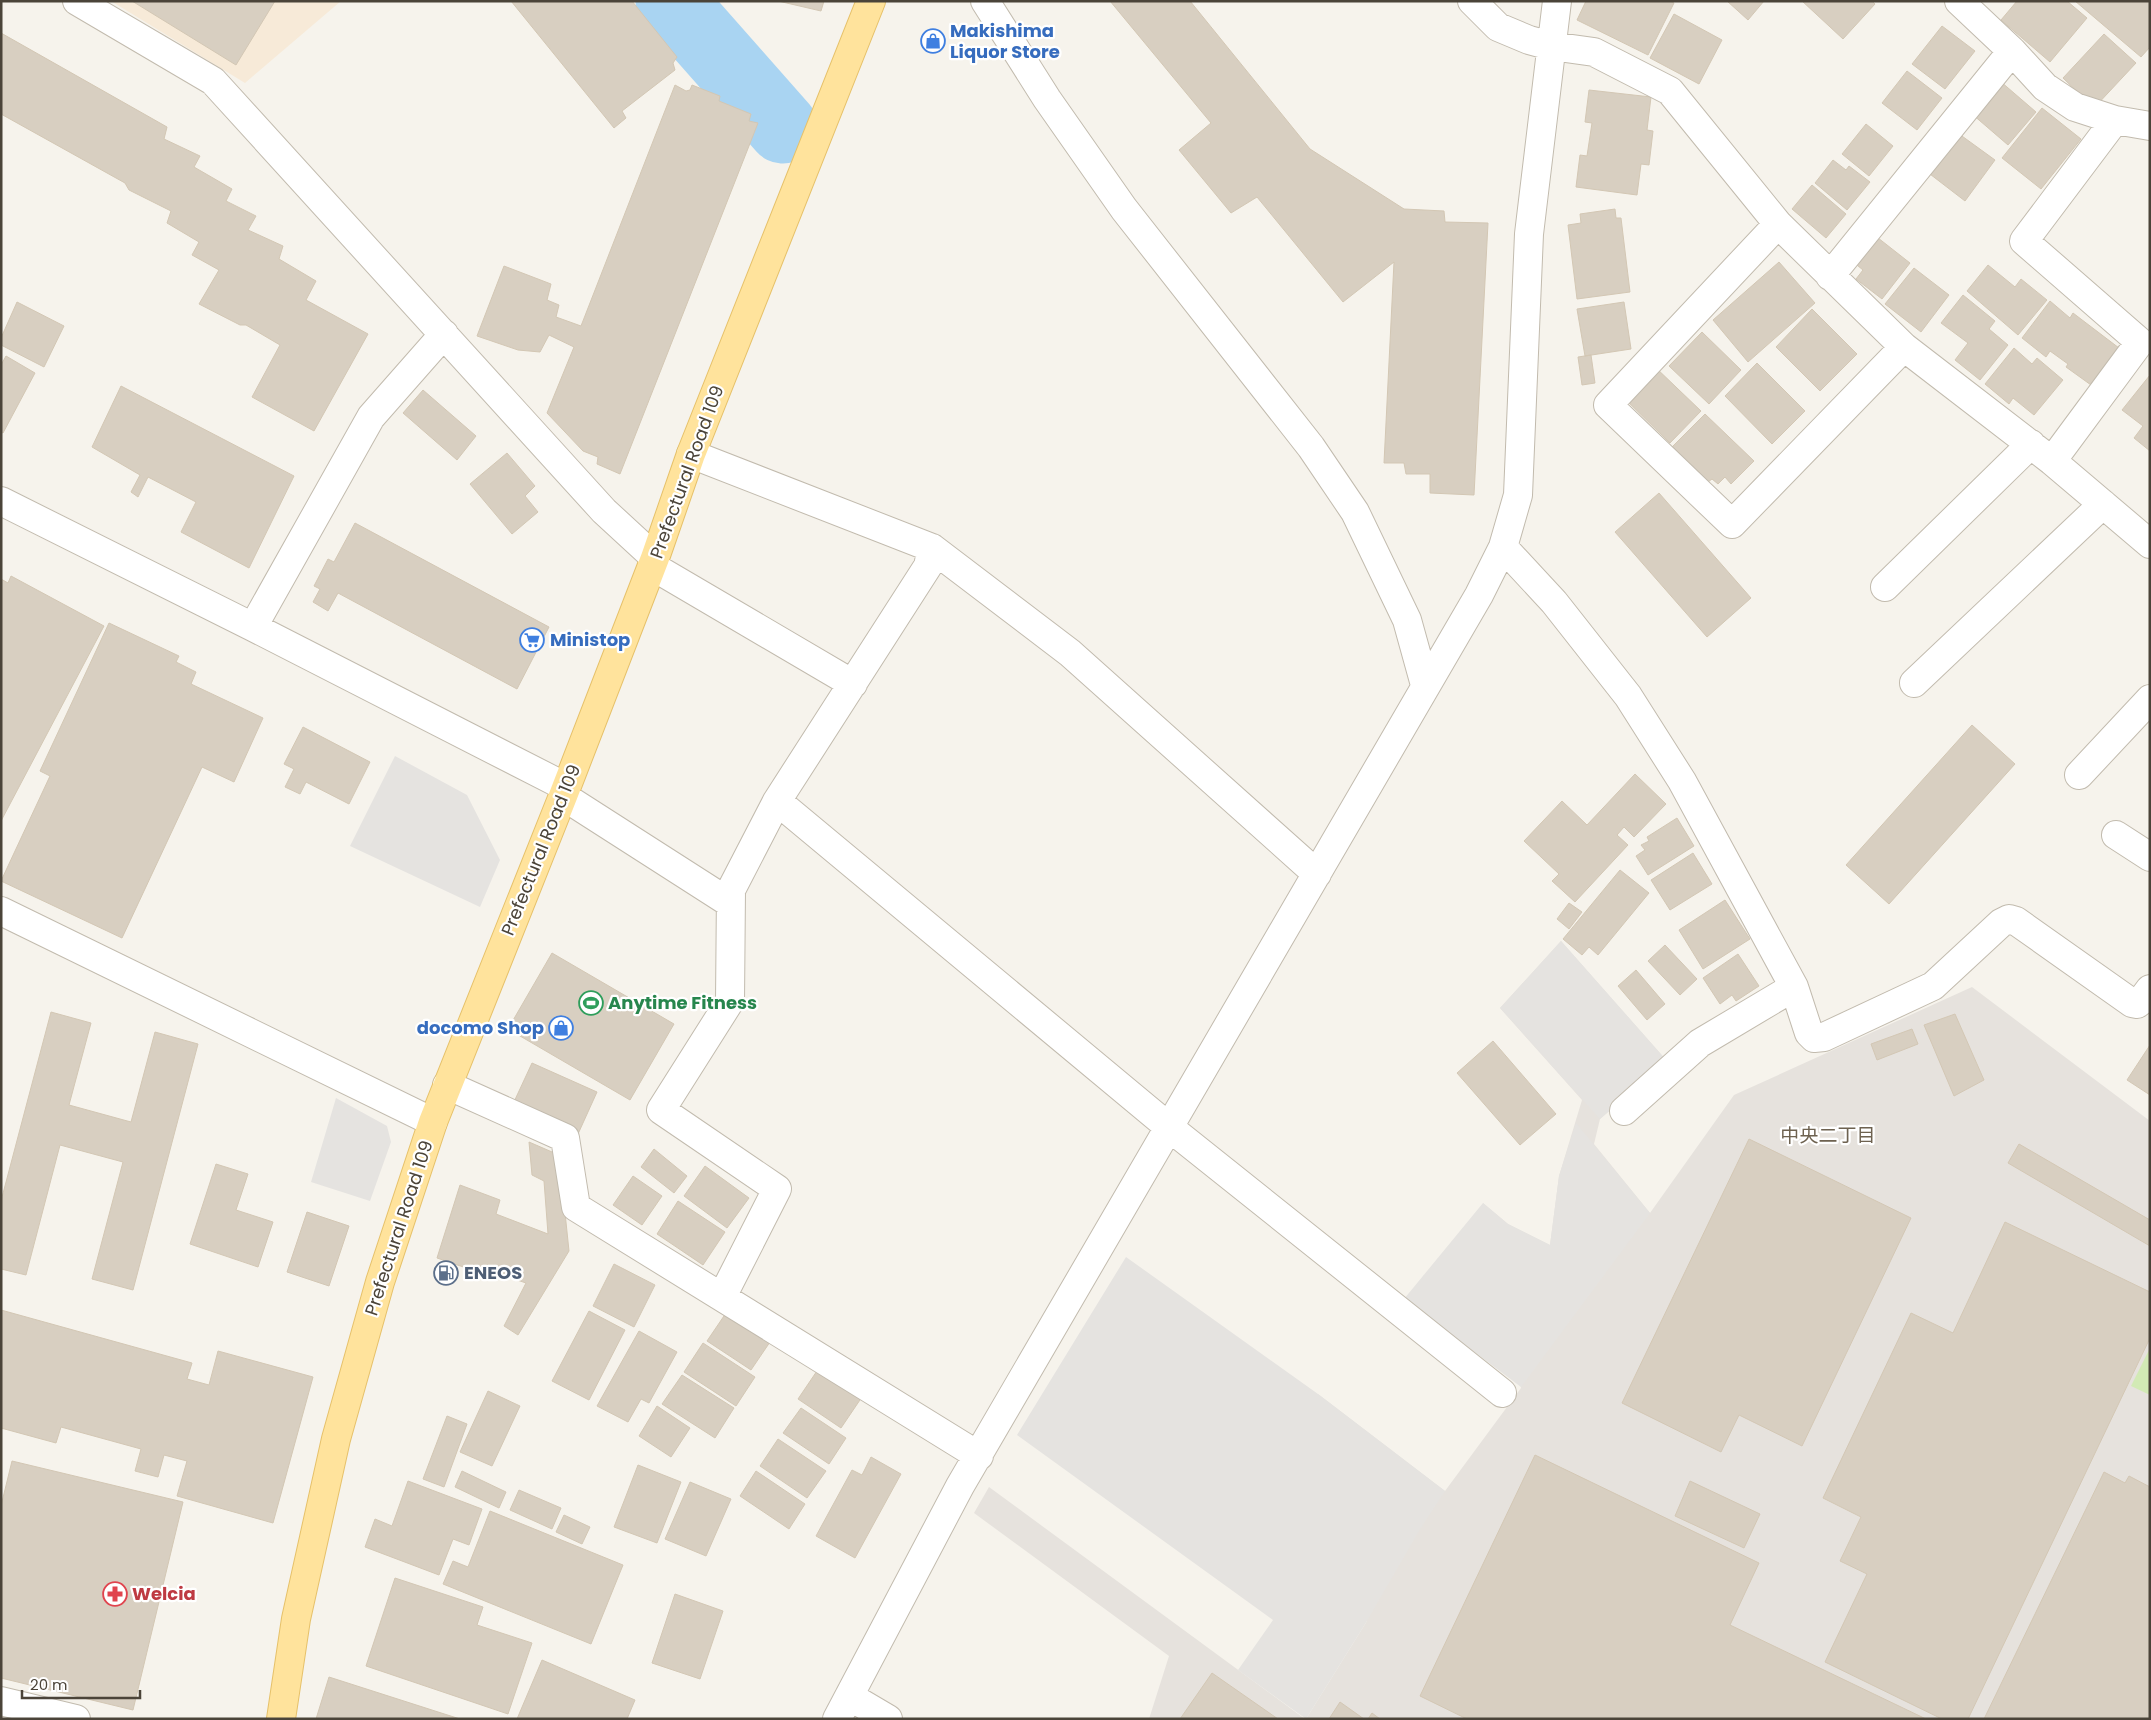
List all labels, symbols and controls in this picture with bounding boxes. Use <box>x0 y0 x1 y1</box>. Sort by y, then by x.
place label: Makishima Liquor Store <box>950 18 1060 64</box>
shop icon: Makishima Liquor Store <box>920 28 946 54</box>
street label: Prefectural Road 109 <box>644 382 729 562</box>
supermarket icon: Ministop <box>519 627 545 653</box>
place label: Ministop <box>550 627 630 652</box>
street label: Prefectural Road 109 <box>495 761 586 939</box>
sports icon: Anytime Fitness <box>578 990 604 1016</box>
place label: Anytime Fitness <box>608 990 757 1015</box>
place label: docomo Shop <box>417 1015 544 1040</box>
shop icon: docomo Shop <box>548 1015 574 1041</box>
district label: 中央二丁目 <box>1780 1122 1876 1149</box>
street label: Prefectural Road 109 <box>358 1137 439 1318</box>
fuel station icon: ENEOS <box>433 1260 459 1286</box>
place label: ENEOS <box>464 1260 522 1285</box>
pharmacy icon: Welcia <box>102 1581 128 1607</box>
place label: Welcia <box>132 1581 196 1606</box>
scale bar <box>22 1668 140 1700</box>
text: 20 m <box>30 1674 68 1695</box>

